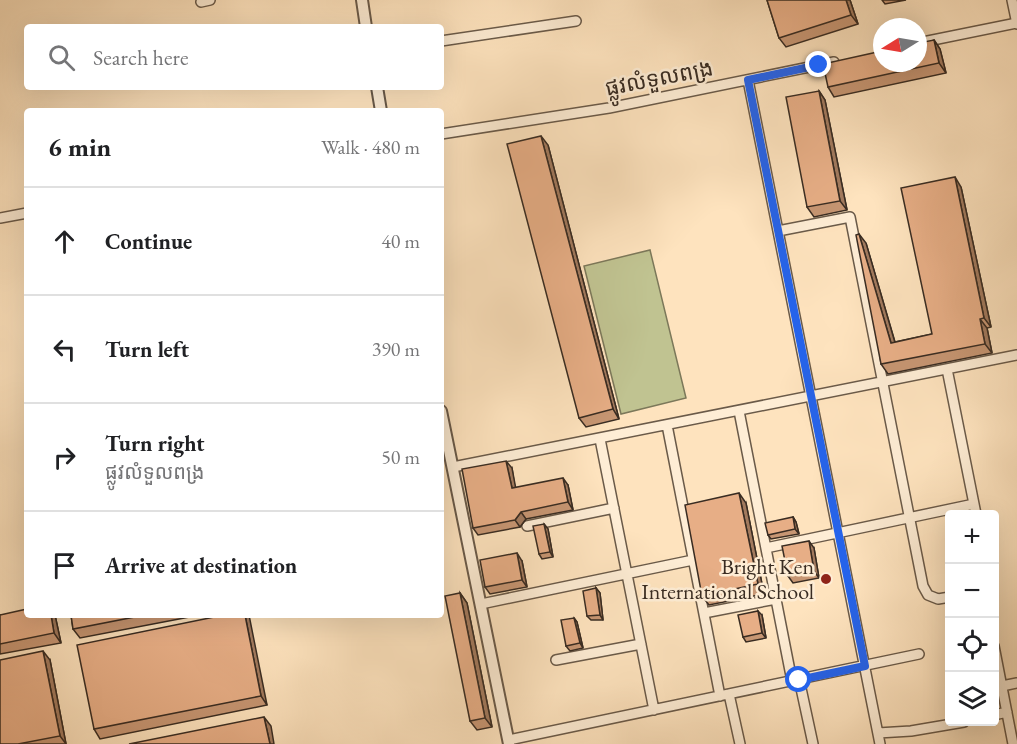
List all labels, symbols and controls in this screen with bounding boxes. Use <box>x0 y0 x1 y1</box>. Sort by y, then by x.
north arrow <box>873 18 927 72</box>
search box <box>24 24 444 90</box>
icon: search <box>45 41 78 74</box>
text: Search here <box>93 43 188 72</box>
route end <box>805 51 831 77</box>
street label: ផ្លូវលំទួលពង្រ <box>603 53 717 108</box>
text: 6 min <box>48 130 111 164</box>
text: Walk · 480 m <box>321 134 420 160</box>
icon: ahead <box>48 225 81 258</box>
text: Continue <box>105 227 192 256</box>
text: 40 m <box>381 228 420 254</box>
icon: left <box>48 333 81 366</box>
text: Turn left <box>105 335 189 364</box>
text: 390 m <box>372 336 420 362</box>
text: Turn right <box>105 429 204 458</box>
icon: right <box>48 441 81 474</box>
text: 50 m <box>381 444 420 470</box>
text: ផ្លូវលំទួលពង្រ <box>105 459 204 485</box>
map controls <box>945 510 999 726</box>
button: + <box>945 510 999 564</box>
icon: arrive <box>48 549 81 582</box>
text: Arrive at destination <box>105 551 297 580</box>
place label: Bright Ken International School <box>641 552 814 606</box>
button: − <box>945 564 999 618</box>
marker: Bright Ken International School <box>819 572 833 586</box>
button: locate <box>945 618 999 672</box>
route start <box>785 666 811 692</box>
button: layers <box>945 672 999 726</box>

